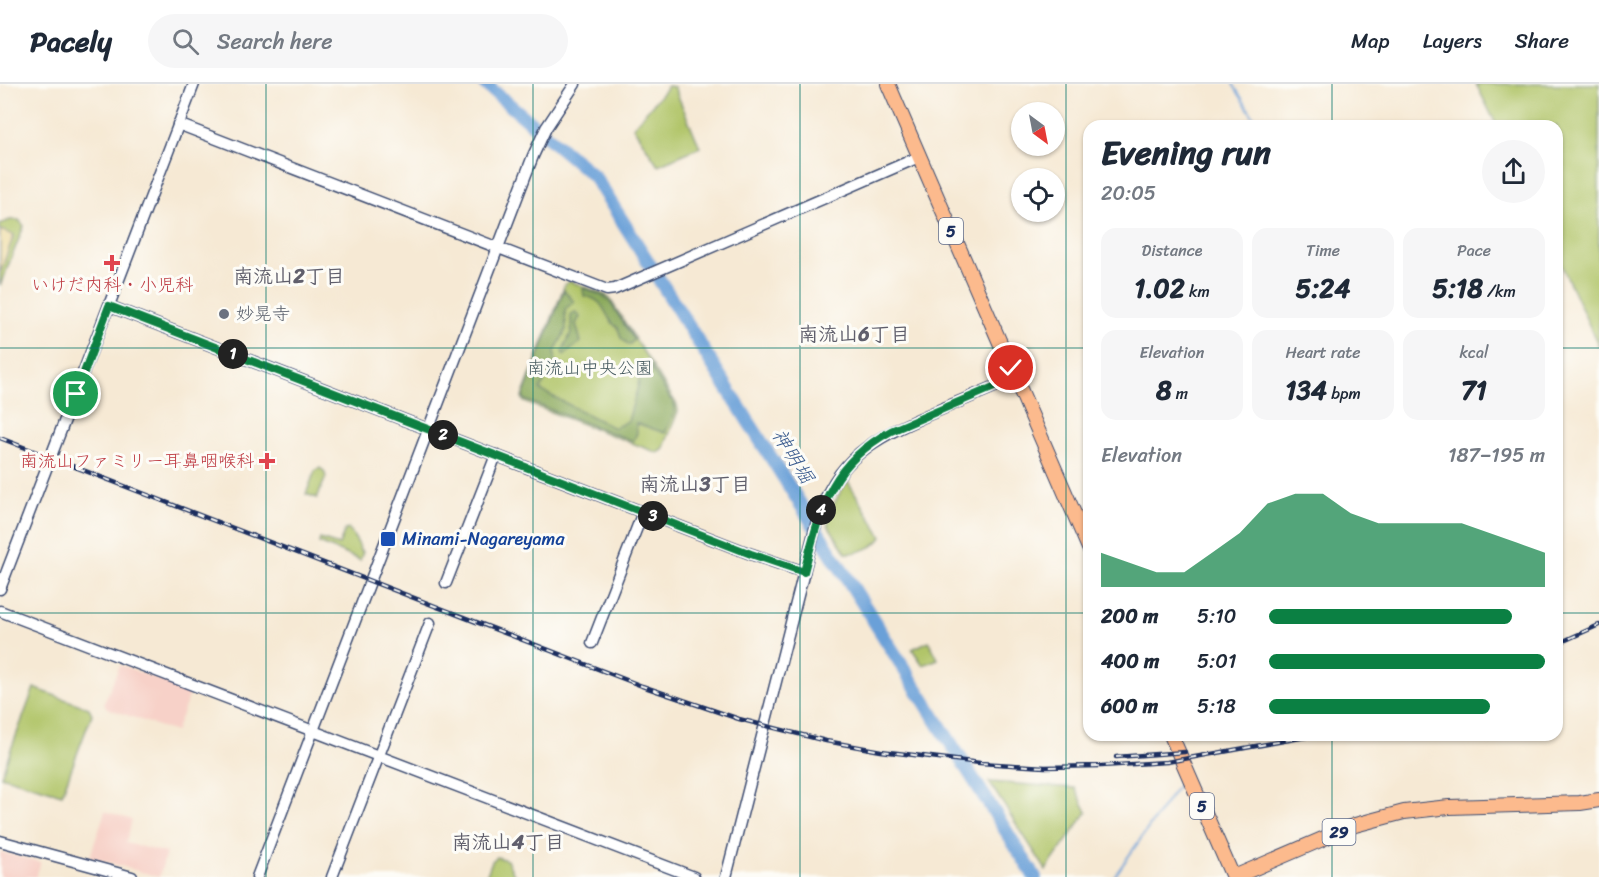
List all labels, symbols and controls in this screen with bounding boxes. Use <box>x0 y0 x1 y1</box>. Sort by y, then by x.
search box <box>148 14 568 68</box>
text: Pacely <box>30 17 112 66</box>
text: Search here <box>217 22 333 61</box>
text: Map <box>1351 22 1390 60</box>
text: Layers <box>1423 22 1482 60</box>
text: Share <box>1515 22 1569 60</box>
icon: search <box>169 25 202 58</box>
north arrow <box>1011 102 1065 156</box>
map controls <box>1011 102 1065 222</box>
text: Evening run <box>1101 124 1271 182</box>
button: share <box>1482 140 1545 203</box>
button: locate <box>1011 168 1065 222</box>
text: 20:05 <box>1101 176 1156 211</box>
road number: 5 <box>939 218 963 244</box>
text: Distance <box>1142 236 1202 265</box>
text: Time <box>1306 236 1340 265</box>
text: Pace <box>1457 236 1491 265</box>
marker: いけだ内科・小児科 <box>103 254 121 272</box>
district label: 南流山2丁目 <box>233 259 345 294</box>
text: 1.02 <box>1134 265 1185 311</box>
text: 5:24 <box>1296 265 1351 311</box>
text: 5:18 <box>1432 265 1483 311</box>
place label: いけだ内科・小児科 <box>31 269 193 301</box>
text: km <box>1185 277 1210 306</box>
text: /km <box>1483 277 1516 306</box>
place label: 妙晃寺 <box>236 298 290 330</box>
marker: 妙晃寺 <box>217 307 231 321</box>
district label: 南流山6丁目 <box>798 317 910 352</box>
text: Elevation <box>1140 338 1204 367</box>
text: Heart rate <box>1285 338 1361 367</box>
text: kcal <box>1459 338 1489 367</box>
pin: 1 <box>218 339 248 369</box>
text: 1 <box>230 339 236 368</box>
pin <box>985 342 1036 393</box>
icon: check <box>994 351 1027 384</box>
park label: 南流山中央公園 <box>527 352 653 384</box>
text: 8 <box>1156 367 1172 413</box>
text: 134 <box>1285 367 1327 413</box>
text: 71 <box>1461 367 1487 413</box>
pin <box>50 368 101 419</box>
icon: arrive <box>59 377 92 410</box>
text: m <box>1172 379 1188 408</box>
text: bpm <box>1327 379 1361 408</box>
pin: 2 <box>428 420 458 450</box>
text: 2 <box>438 420 448 449</box>
water label: 神明堀 <box>762 421 824 492</box>
text: Elevation <box>1101 438 1182 473</box>
text: 187–195 m <box>1448 438 1545 473</box>
place label: 南流山ファミリー耳鼻咽喉科 <box>20 445 254 477</box>
marker: 南流山ファミリー耳鼻咽喉科 <box>258 452 276 470</box>
district label: 南流山3丁目 <box>640 467 750 502</box>
pin: 4 <box>806 495 836 525</box>
text: 4 <box>816 495 826 524</box>
pin: 3 <box>638 501 668 531</box>
text: 3 <box>649 501 657 530</box>
place label: Minami-Nagareyama <box>402 523 565 555</box>
marker: Minami-Nagareyama <box>379 530 397 548</box>
text: 200 m <box>1101 599 1158 634</box>
text: 5:10 <box>1197 599 1236 634</box>
text: 400 m <box>1101 644 1159 679</box>
text: 5:01 <box>1197 644 1236 679</box>
text: 600 m <box>1101 689 1158 724</box>
text: 5:18 <box>1197 689 1236 724</box>
road number: 5 <box>1190 793 1214 819</box>
road number: 29 <box>1322 819 1356 845</box>
district label: 南流山4丁目 <box>452 825 564 860</box>

